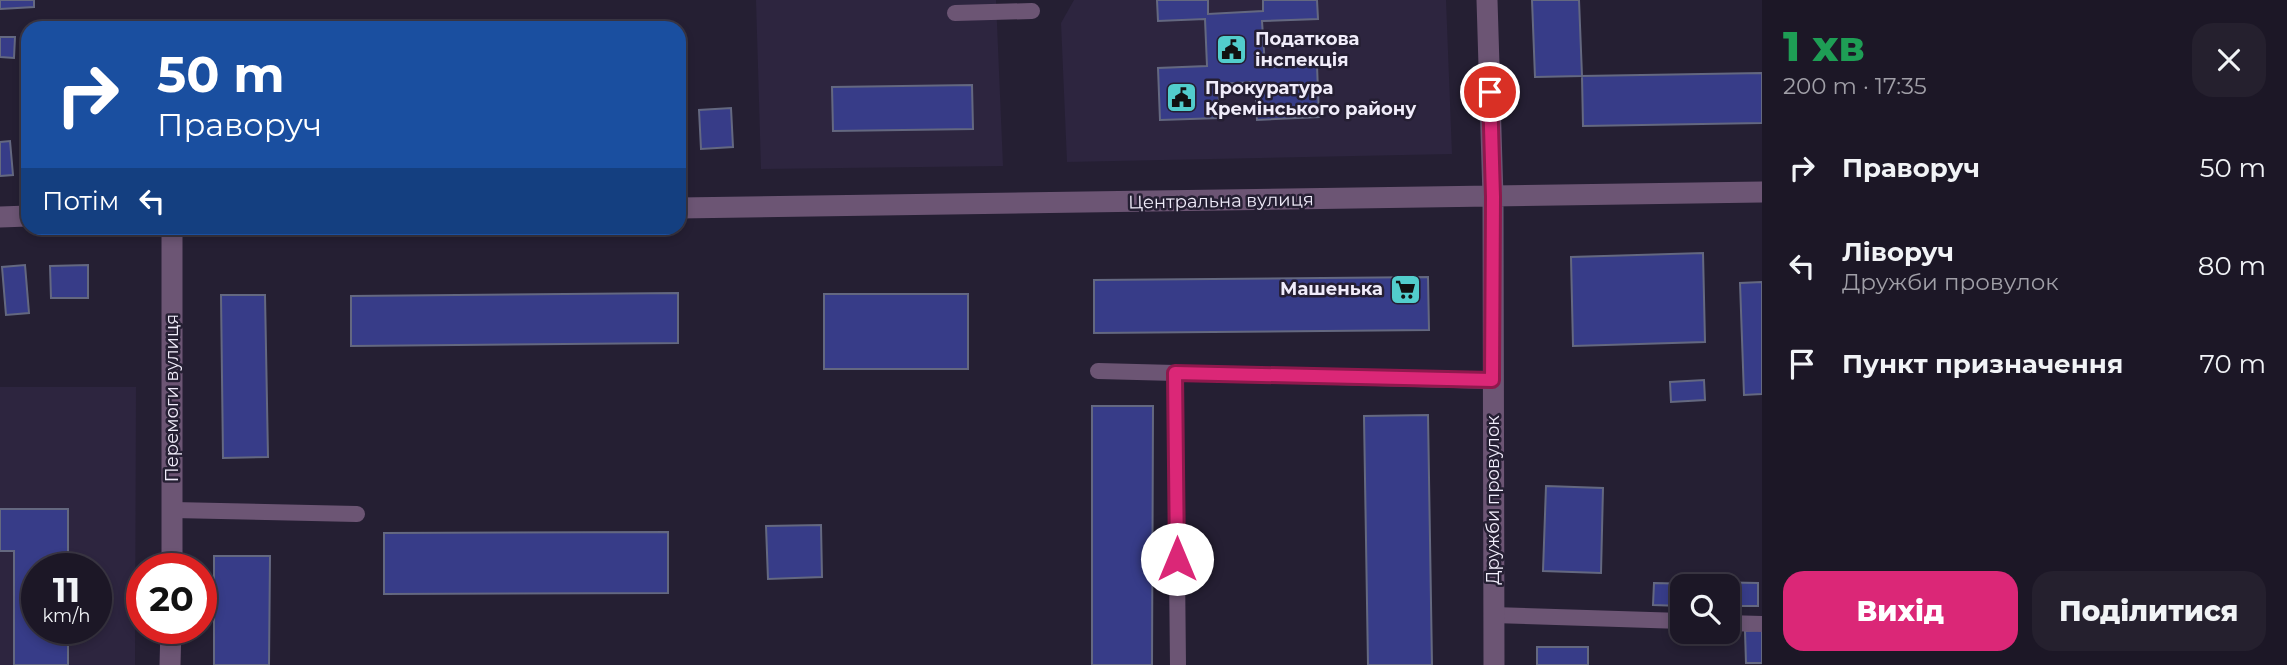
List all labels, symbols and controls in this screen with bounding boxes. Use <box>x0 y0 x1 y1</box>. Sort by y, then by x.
text: 1 хв <box>1783 20 1865 72</box>
button: close <box>2192 23 2266 97</box>
place label: Податкова інспекція <box>1255 28 1360 71</box>
public building icon: Податкова інспекція <box>1215 32 1249 66</box>
text: 50 m <box>157 45 285 104</box>
icon: right <box>42 49 133 140</box>
pin <box>1460 62 1520 122</box>
text: 200 m · 17:35 <box>1783 72 1927 100</box>
icon: arrive <box>1471 73 1509 111</box>
place label: Прокуратура Кремінського району <box>1205 77 1417 120</box>
public building icon: Прокуратура Кремінського району <box>1165 81 1199 115</box>
text: Праворуч <box>157 105 322 144</box>
icon: right <box>1783 149 1821 187</box>
text: Праворуч <box>1842 152 1980 184</box>
text: 50 m <box>2200 152 2266 184</box>
icon: left <box>133 182 171 220</box>
text: Потім <box>42 185 119 217</box>
street label: Центральна вулиця <box>1128 188 1314 214</box>
text: Ліворуч <box>1842 236 1954 268</box>
icon: left <box>1783 247 1821 285</box>
text: 80 m <box>2198 250 2266 282</box>
text: Дружби провулок <box>1842 268 2059 296</box>
supermarket icon: Машенька <box>1389 272 1423 306</box>
place label: Машенька <box>1280 278 1383 300</box>
street label: Перемоги вулиця <box>161 314 183 482</box>
icon: arrive <box>1783 345 1821 383</box>
text: Пункт призначення <box>1842 348 2123 380</box>
text: 70 m <box>2200 348 2266 380</box>
street label: Дружби провулок <box>1482 415 1504 585</box>
position arrow <box>1140 522 1214 596</box>
speed limit sign: 20 <box>126 553 217 644</box>
text: 11 <box>53 568 80 611</box>
button: Вихід <box>1783 571 2018 651</box>
button: Поділитися <box>2032 571 2266 651</box>
map controls <box>1670 574 1740 644</box>
button: search <box>1670 574 1740 644</box>
text: km/h <box>42 605 91 627</box>

